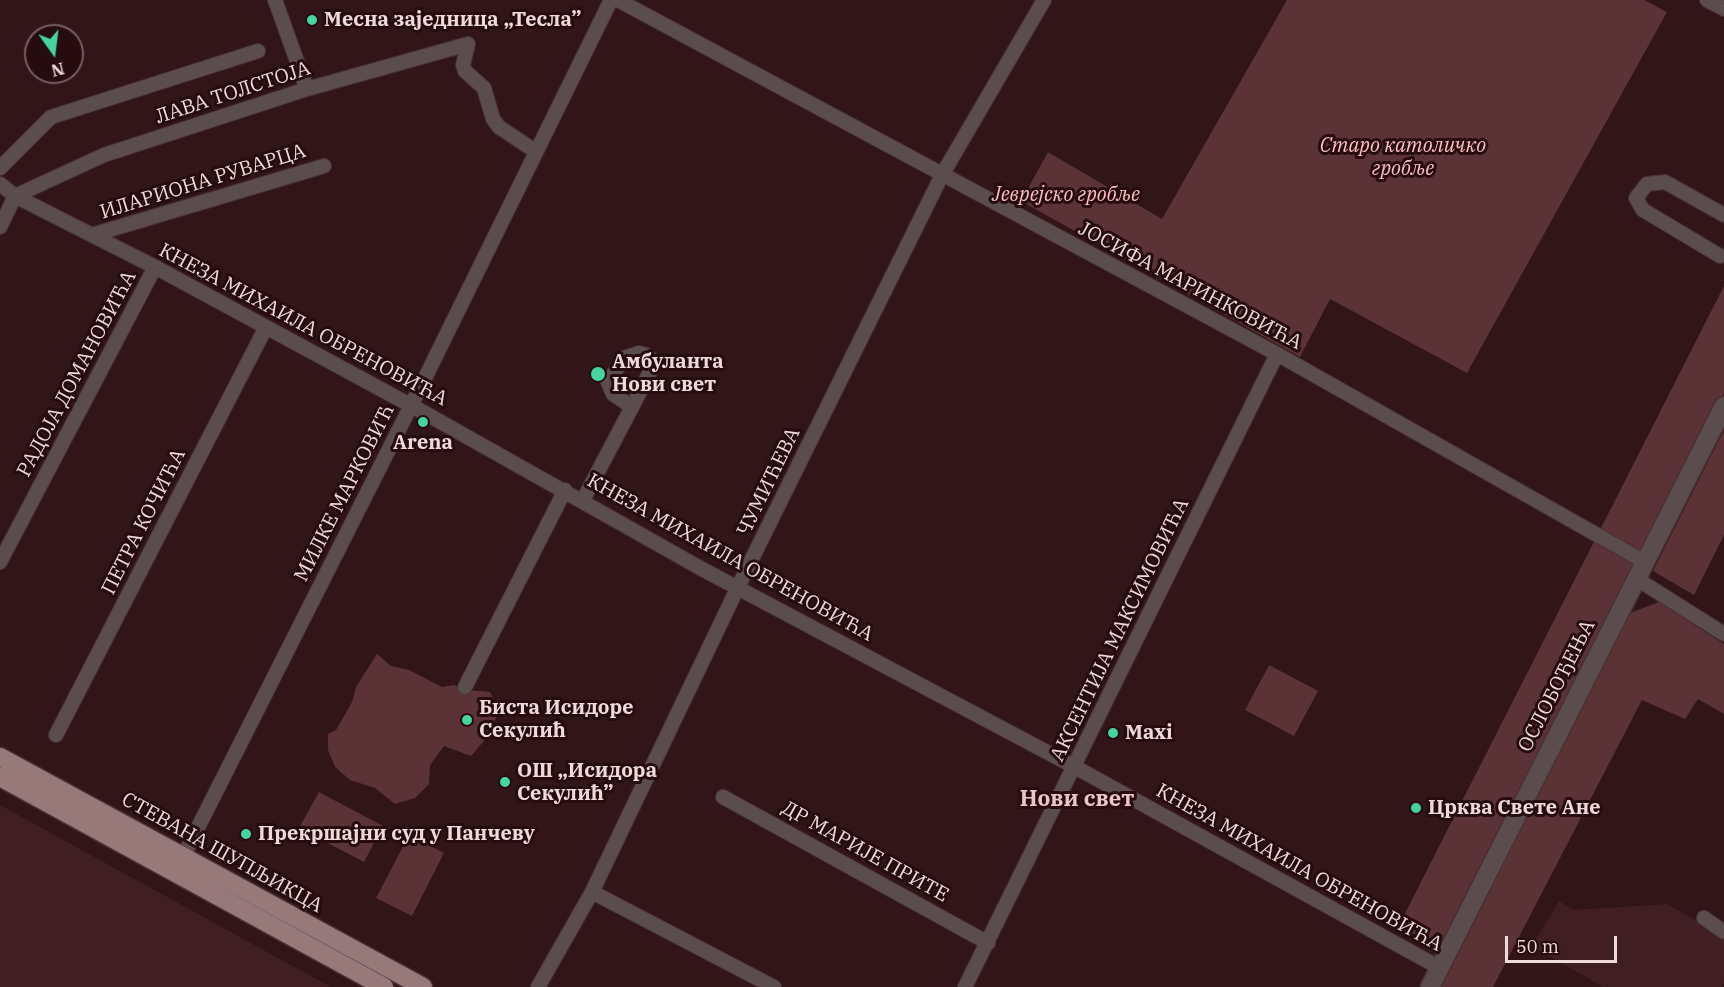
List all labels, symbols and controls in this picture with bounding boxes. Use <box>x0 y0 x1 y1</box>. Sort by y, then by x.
place label: Месна заједница „Тесла” <box>324 8 581 32</box>
marker: Месна заједница „Тесла” <box>305 13 319 27</box>
north arrow <box>24 24 84 84</box>
street label: ЛАВА ТОЛСТОЈА <box>152 57 314 129</box>
text: N <box>49 58 66 81</box>
park label: Старо католичко гробље <box>1320 134 1486 181</box>
street label: ИЛАРИОНА РУВАРЦА <box>97 139 309 225</box>
park label: Јеврејско гробље <box>992 183 1140 207</box>
street label: ЈОСИФА МАРИНКОВИЋА <box>1074 217 1306 355</box>
street label: КНЕЗА МИХАИЛА ОБРЕНОВИЋА <box>154 238 452 412</box>
street label: РАДОЈА ДОМАНОВИЋА <box>12 267 142 481</box>
place label: Амбуланта Нови свет <box>612 350 724 397</box>
marker: Амбуланта Нови свет <box>589 365 607 383</box>
street label: МИЛКЕ МАРКОВИЋ <box>290 400 400 586</box>
marker: Arena <box>416 415 430 429</box>
street label: ЧУМИЋЕВА <box>732 424 806 540</box>
place label: Arena <box>393 431 453 455</box>
street label: ПЕТРА КОЧИЋА <box>97 445 191 599</box>
street label: КНЕЗА МИХАИЛА ОБРЕНОВИЋА <box>583 469 877 647</box>
street label: АКСЕНТИЈА МАКСИМОВИЋА <box>1046 495 1194 765</box>
street label: ОСЛОБОЂЕЊА <box>1513 616 1601 756</box>
place label: Биста Исидоре Секулић <box>479 696 634 743</box>
marker: Биста Исидоре Секулић <box>460 713 474 727</box>
place label: Maxi <box>1125 721 1173 745</box>
marker: Maxi <box>1106 726 1120 740</box>
place label: ОШ „Исидора Секулић” <box>517 759 657 806</box>
marker: ОШ „Исидора Секулић” <box>498 775 512 789</box>
street label: КНЕЗА МИХАИЛА ОБРЕНОВИЋА <box>1152 779 1446 957</box>
district label: Нови свет <box>1020 787 1134 813</box>
street label: СТЕВАНА ШУПЉИКЦА <box>117 788 327 918</box>
street label: ДР МАРИЈЕ ПРИТЕ <box>777 796 953 908</box>
place label: Црква Свете Ане <box>1428 796 1601 820</box>
marker: Црква Свете Ане <box>1409 801 1423 815</box>
place label: Прекршајни суд у Панчеву <box>258 822 535 846</box>
marker: Прекршајни суд у Панчеву <box>239 827 253 841</box>
scale bar <box>1508 924 1620 962</box>
text: 50 m <box>1516 935 1559 958</box>

